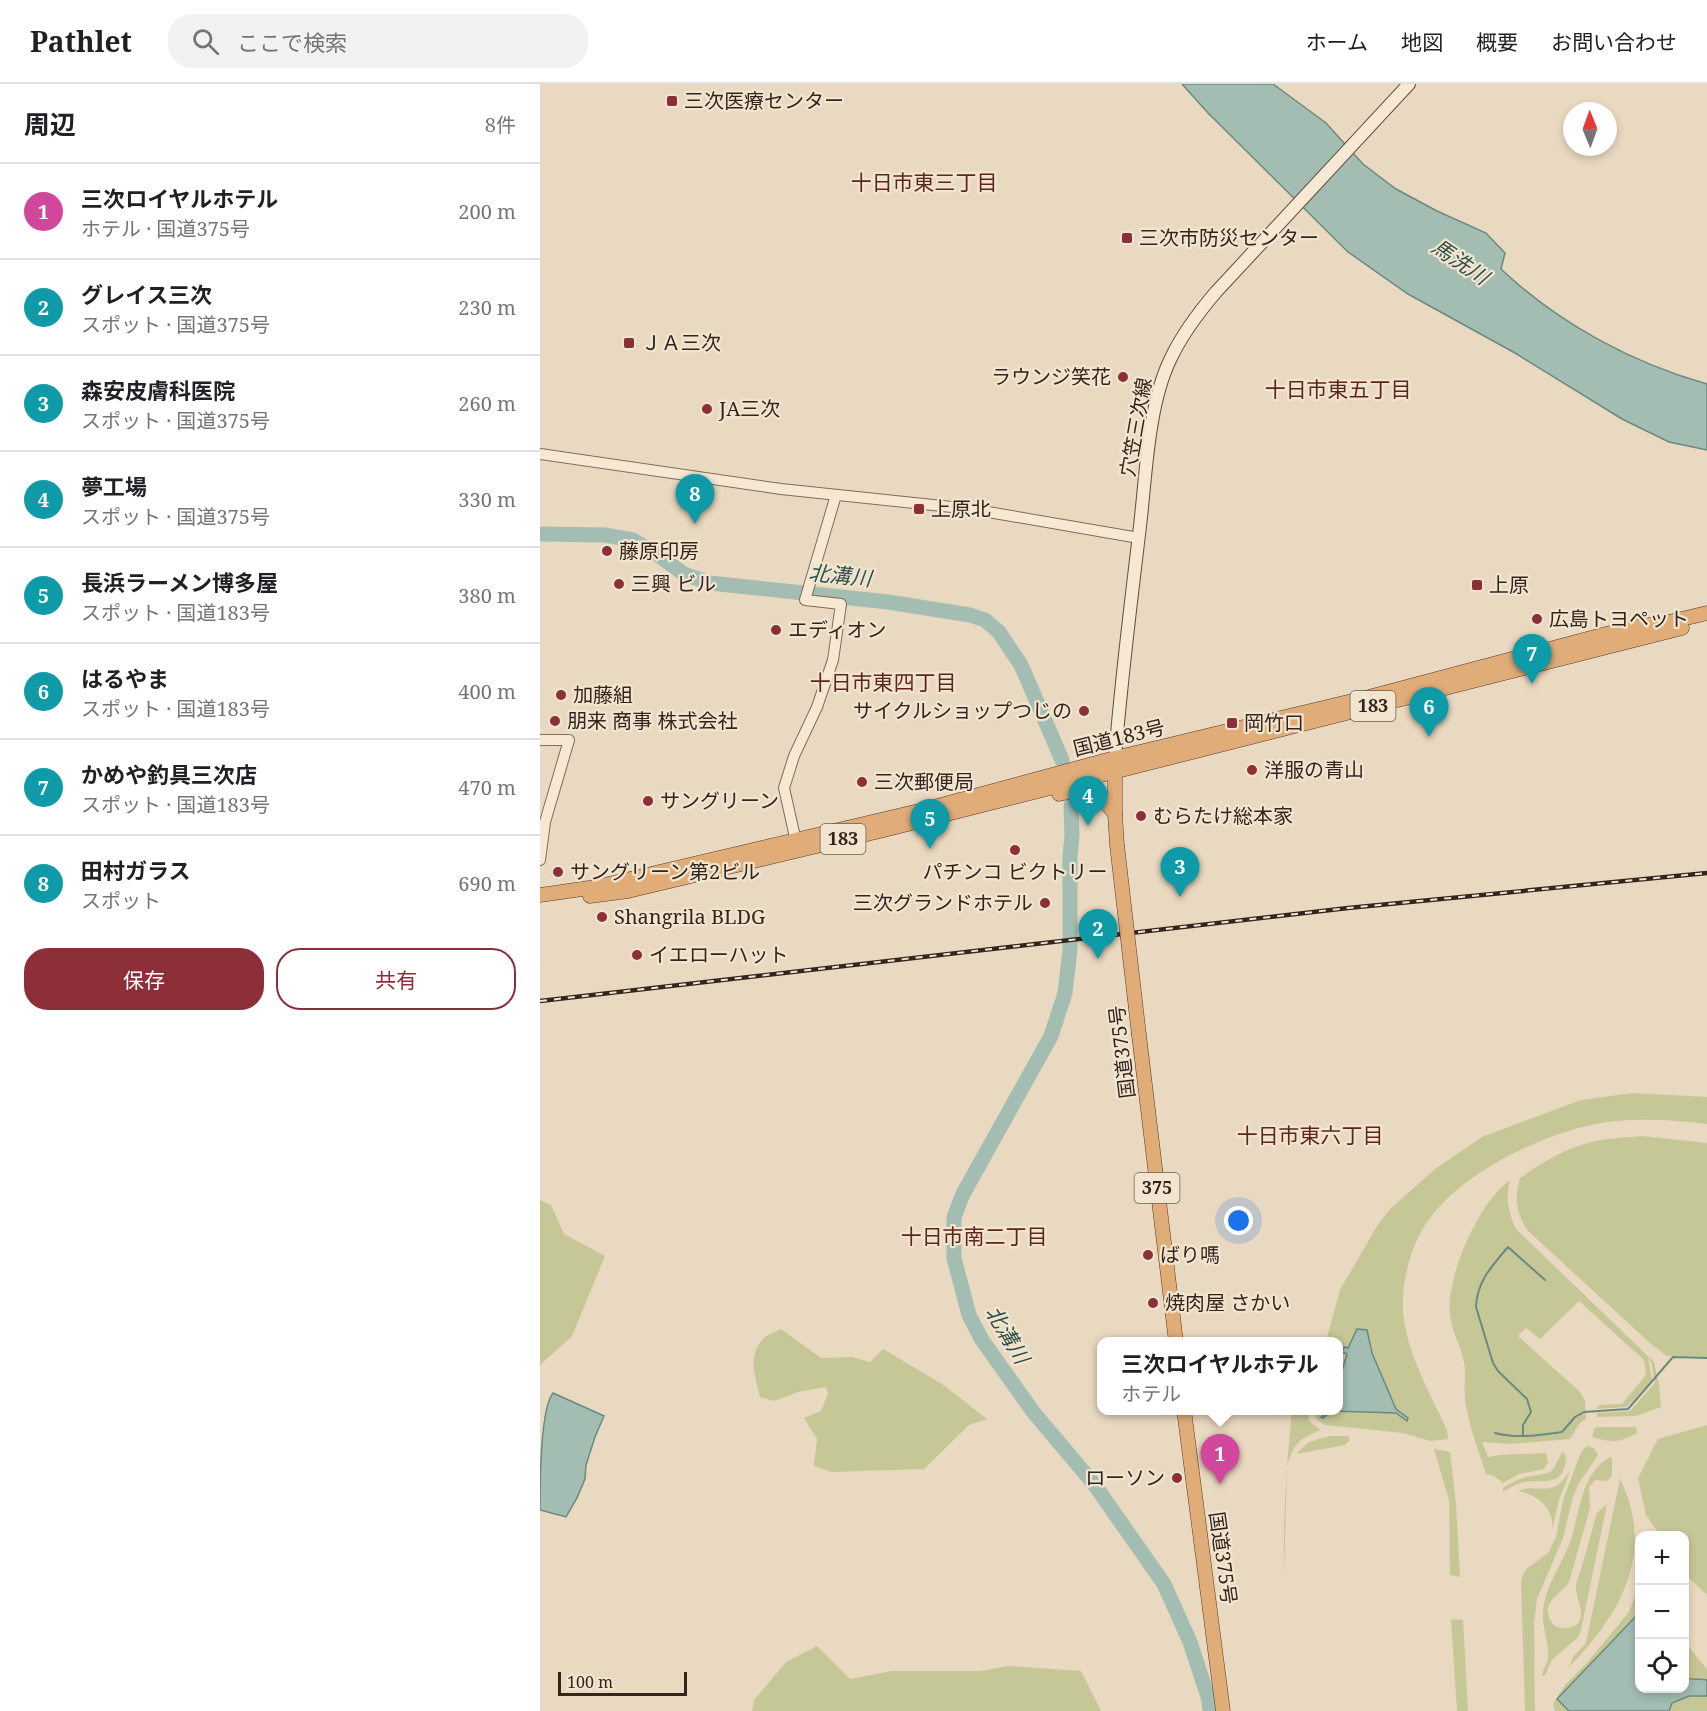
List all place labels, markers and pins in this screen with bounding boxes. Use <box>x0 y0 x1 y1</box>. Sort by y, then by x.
place label: 三次医療センター <box>684 87 844 114</box>
marker: 三次医療センター <box>665 94 679 108</box>
place label: 三次市防災センター <box>1139 224 1319 251</box>
marker: 三次市防災センター <box>1120 231 1134 245</box>
place label: ＪＡ三次 <box>641 329 721 356</box>
marker: ＪＡ三次 <box>622 336 636 350</box>
place label: ラウンジ笑花 <box>991 363 1111 390</box>
marker: ラウンジ笑花 <box>1116 370 1130 384</box>
place label: JA三次 <box>718 395 780 422</box>
marker: JA三次 <box>700 402 714 416</box>
pin: 8 <box>676 474 714 524</box>
place label: 上原北 <box>931 495 991 522</box>
marker: 上原北 <box>912 502 926 516</box>
place label: 藤原印房 <box>619 537 699 564</box>
marker: 藤原印房 <box>600 544 614 558</box>
place label: 三興 ビル <box>631 570 716 597</box>
place label: 上原 <box>1489 571 1529 598</box>
marker: 三興 ビル <box>612 577 626 591</box>
marker: 上原 <box>1470 578 1484 592</box>
place label: 広島トヨペット <box>1549 605 1689 632</box>
marker: 広島トヨペット <box>1530 612 1544 626</box>
place label: エディオン <box>788 616 887 643</box>
marker: エディオン <box>769 623 783 637</box>
pin: 7 <box>1512 634 1552 684</box>
place label: 加藤組 <box>573 681 633 708</box>
marker: 加藤組 <box>554 688 568 702</box>
pin: 6 <box>1410 688 1448 737</box>
place label: サイクルショップつじの <box>853 697 1072 724</box>
marker: サイクルショップつじの <box>1077 704 1091 718</box>
place label: 朋来 商事 株式会社 <box>567 707 737 734</box>
place label: 岡竹口 <box>1244 709 1304 736</box>
marker: 朋来 商事 株式会社 <box>548 714 562 728</box>
marker: 岡竹口 <box>1225 716 1239 730</box>
place label: 洋服の青山 <box>1264 756 1364 783</box>
marker: 洋服の青山 <box>1245 763 1259 777</box>
place label: 三次郵便局 <box>874 768 974 795</box>
marker: 三次郵便局 <box>855 775 869 789</box>
pin: 4 <box>1068 776 1108 826</box>
place label: サングリーン <box>660 787 779 814</box>
marker: サングリーン <box>641 794 655 808</box>
pin: 5 <box>910 800 950 849</box>
place label: むらたけ総本家 <box>1153 802 1293 829</box>
marker: むらたけ総本家 <box>1134 809 1148 823</box>
marker: パチンコ ビクトリー <box>1008 843 1022 857</box>
pin: 3 <box>1160 848 1200 897</box>
place label: サングリーン第2ビル <box>570 858 760 885</box>
place label: パチンコ ビクトリー <box>922 858 1108 885</box>
marker: サングリーン第2ビル <box>551 865 565 879</box>
place label: 三次グランドホテル <box>853 889 1033 916</box>
marker: 三次グランドホテル <box>1038 896 1052 910</box>
place label: Shangrila BLDG <box>614 903 765 930</box>
marker: Shangrila BLDG <box>595 910 609 924</box>
pin: 2 <box>1078 910 1118 959</box>
place label: イエローハット <box>649 941 788 968</box>
marker: イエローハット <box>630 948 644 962</box>
place label: ばり嗎 <box>1160 1241 1220 1268</box>
marker: ばり嗎 <box>1141 1248 1155 1262</box>
place label: 焼肉屋 さかい <box>1165 1289 1290 1316</box>
marker: 焼肉屋 さかい <box>1146 1296 1160 1310</box>
pin: 1 <box>1200 1434 1240 1484</box>
place label: ローソン <box>1085 1464 1165 1491</box>
marker: ローソン <box>1170 1471 1184 1485</box>

